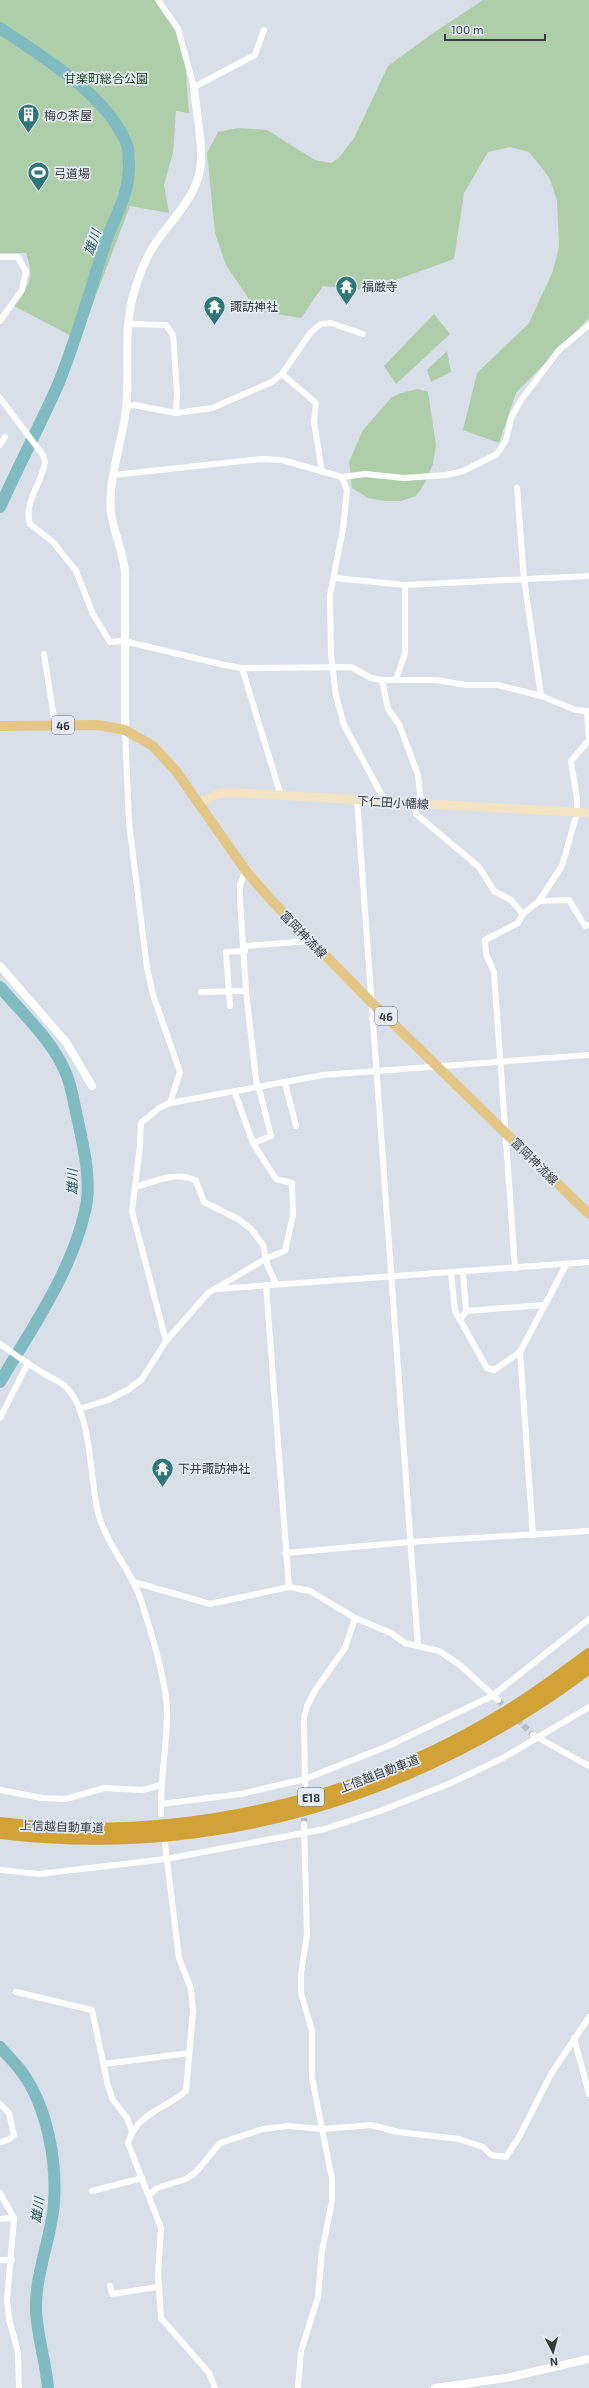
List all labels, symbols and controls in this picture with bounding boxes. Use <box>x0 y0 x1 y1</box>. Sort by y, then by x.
scale bar <box>445 16 545 42</box>
text: 100 m <box>451 22 483 36</box>
park label: 甘楽町総合公園 <box>64 71 148 85</box>
building icon: 梅の茶屋 <box>16 102 42 135</box>
place label: 梅の茶屋 <box>44 108 92 122</box>
sports icon: 弓道場 <box>25 160 51 193</box>
place label: 弓道場 <box>54 166 90 180</box>
water label: 雄川 <box>80 225 104 257</box>
temple icon: 福厳寺 <box>334 273 360 306</box>
place label: 福厳寺 <box>362 279 398 293</box>
temple icon: 諏訪神社 <box>201 293 227 326</box>
place label: 諏訪神社 <box>230 299 278 313</box>
road number: 46 <box>52 716 74 734</box>
street label: 下仁田小幡線 <box>357 793 429 811</box>
street label: 富岡神流線 <box>278 908 330 960</box>
road number: 46 <box>375 1007 397 1025</box>
street label: 富岡神流線 <box>509 1135 561 1187</box>
water label: 雄川 <box>64 1167 80 1195</box>
temple icon: 下井諏訪神社 <box>150 1455 176 1488</box>
place label: 下井諏訪神社 <box>178 1461 250 1475</box>
street label: 上信越自動車道 <box>337 1751 421 1795</box>
road number: E18 <box>298 1788 324 1806</box>
street label: 上信越自動車道 <box>20 1818 104 1834</box>
water label: 雄川 <box>27 2194 47 2224</box>
north arrow <box>533 2332 573 2372</box>
text: N <box>549 2356 559 2369</box>

